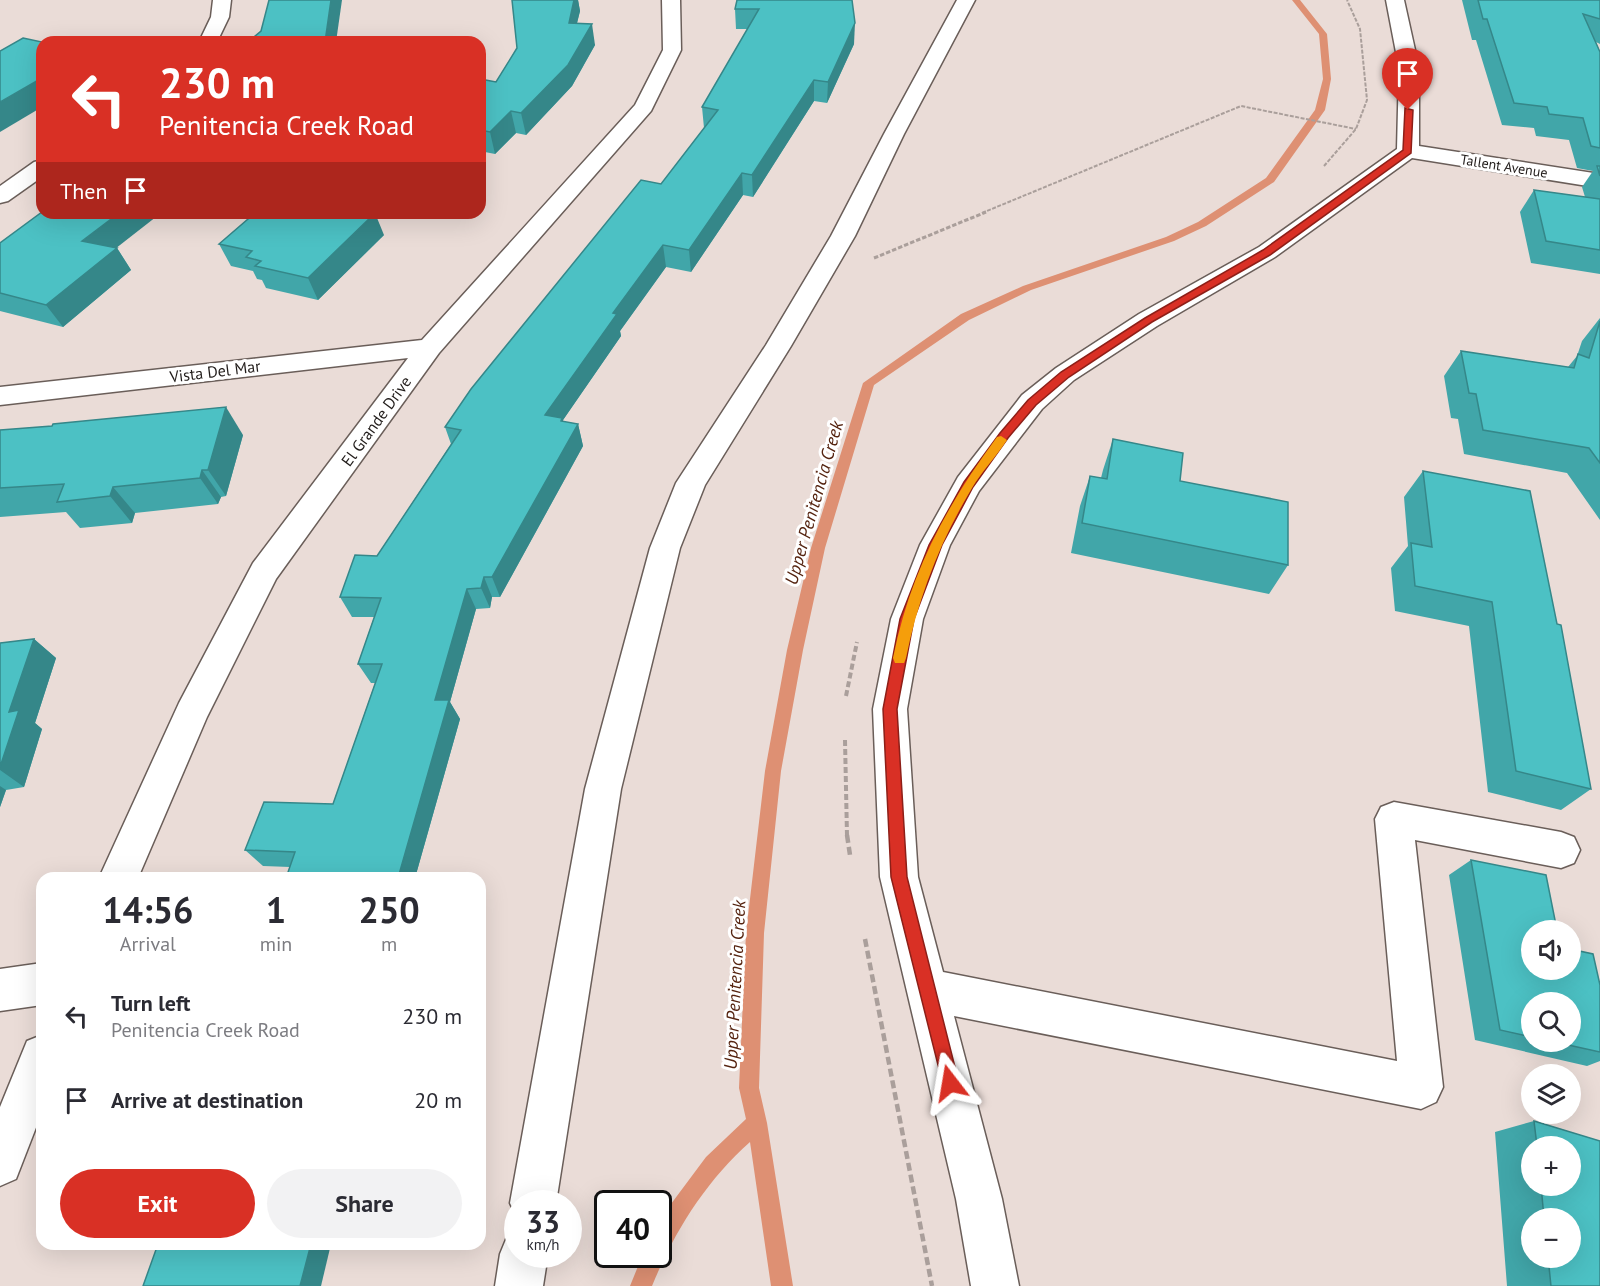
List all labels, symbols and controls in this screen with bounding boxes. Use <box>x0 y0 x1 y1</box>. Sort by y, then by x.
pin <box>1382 48 1433 110</box>
text: 230 m <box>159 55 275 110</box>
icon: arrive <box>1391 57 1424 90</box>
icon: left <box>60 60 138 138</box>
text: Penitencia Creek Road <box>159 108 414 142</box>
street label: Tallent Avenue <box>1459 150 1549 182</box>
icon: arrive <box>119 174 152 207</box>
text: Then <box>60 177 107 205</box>
street label: Vista Del Mar <box>167 355 262 387</box>
street label: El Grande Drive <box>337 372 415 470</box>
water label: Upper Penitencia Creek <box>779 417 848 587</box>
text: 14:56 <box>102 886 194 933</box>
text: 1 <box>266 886 286 933</box>
text: 250 <box>359 886 420 933</box>
water label: Upper Penitencia Creek <box>719 899 750 1070</box>
map controls <box>1521 920 1581 1268</box>
button: sound <box>1521 920 1581 980</box>
text: Arrival <box>120 931 176 957</box>
text: min <box>260 931 292 957</box>
text: m <box>381 931 397 957</box>
text: Turn left <box>111 989 191 1017</box>
button: search <box>1521 992 1581 1052</box>
icon: left <box>60 1000 93 1033</box>
text: 230 m <box>402 1002 462 1030</box>
text: Penitencia Creek Road <box>111 1017 300 1043</box>
position arrow <box>918 1051 982 1115</box>
button: layers <box>1521 1064 1581 1124</box>
icon: arrive <box>60 1084 93 1117</box>
text: Arrive at destination <box>111 1086 303 1114</box>
text: 20 m <box>414 1086 462 1114</box>
button: + <box>1521 1136 1581 1196</box>
button: Exit <box>60 1169 255 1238</box>
button: Share <box>267 1169 462 1238</box>
speed limit sign: 40 <box>594 1190 672 1268</box>
text: 33 <box>526 1202 560 1241</box>
button: − <box>1521 1208 1581 1268</box>
text: km/h <box>527 1235 559 1254</box>

